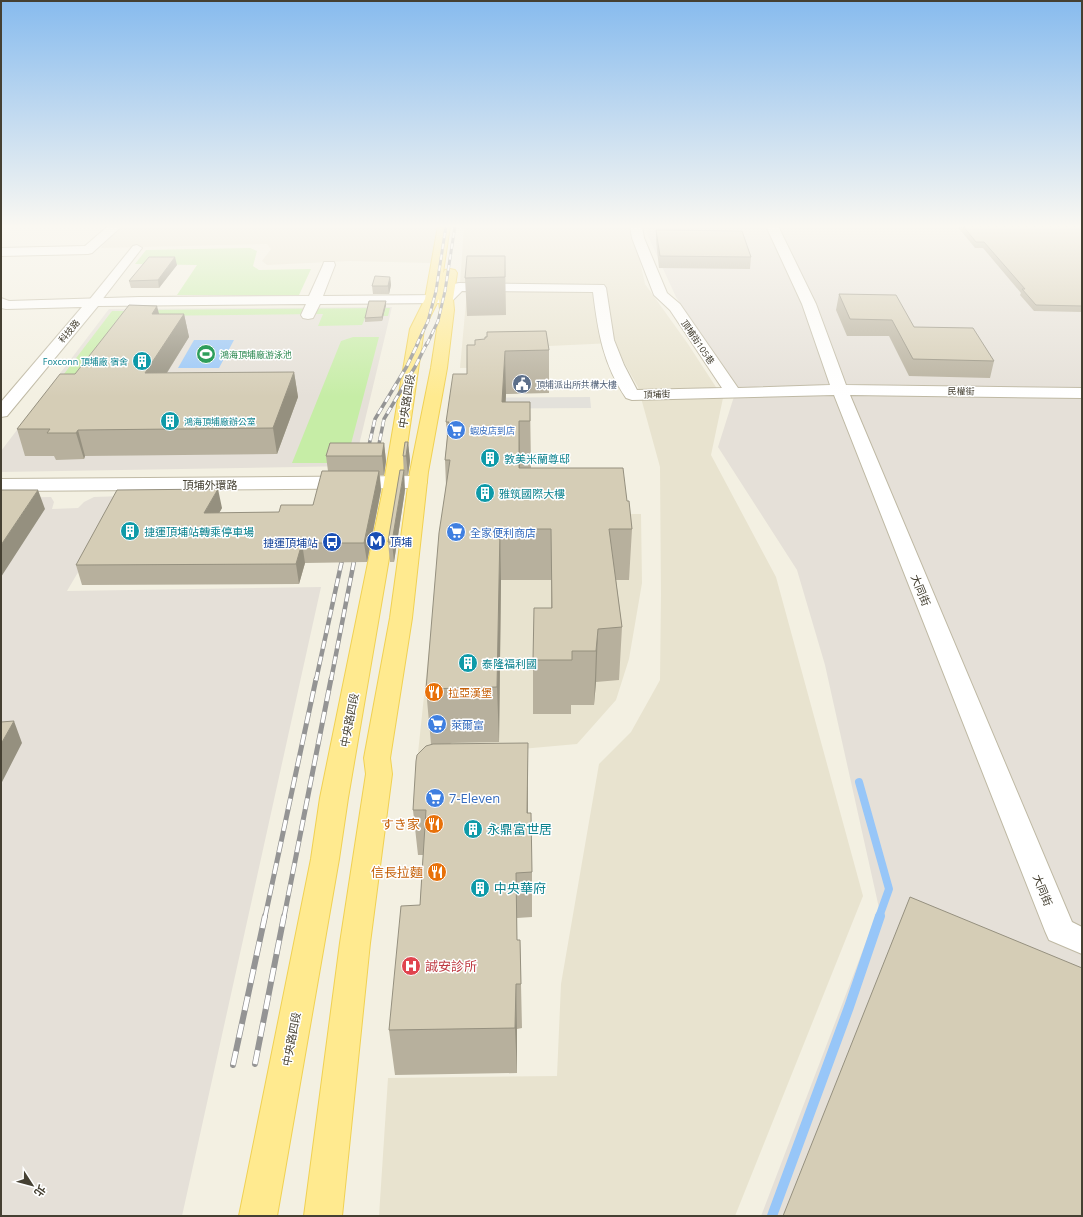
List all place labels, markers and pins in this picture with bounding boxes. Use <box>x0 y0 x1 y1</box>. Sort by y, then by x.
sports icon: 鴻海頂埔廠游泳池 <box>195 343 217 365</box>
place label: 鴻海頂埔廠游泳池 <box>220 348 292 361</box>
building icon: Foxconn 頂埔廠 宿舍 <box>131 350 153 372</box>
place label: Foxconn 頂埔廠 宿舍 <box>43 355 128 368</box>
public building icon: 頂埔派出所共構大樓 <box>511 373 533 395</box>
place label: 頂埔派出所共構大樓 <box>536 378 617 391</box>
building icon: 鴻海頂埔廠辦公室 <box>159 410 181 432</box>
place label: 鴻海頂埔廠辦公室 <box>184 415 256 428</box>
supermarket icon: 蝦皮店到店 <box>445 419 467 441</box>
place label: 蝦皮店到店 <box>470 424 515 437</box>
building icon: 敦美米蘭尊邸 <box>479 447 501 469</box>
place label: 敦美米蘭尊邸 <box>504 451 570 466</box>
building icon: 雅筑國際大樓 <box>474 482 496 504</box>
place label: 雅筑國際大樓 <box>499 486 565 501</box>
building icon: 捷運頂埔站轉乘停車場 <box>119 520 141 542</box>
supermarket icon: 全家便利商店 <box>445 521 467 543</box>
place label: 捷運頂埔站轉乘停車場 <box>144 524 254 539</box>
place label: 全家便利商店 <box>470 525 536 540</box>
metro station icon: 頂埔 <box>365 530 387 552</box>
bus stop icon: 捷運頂埔站 <box>321 531 343 553</box>
place label: 頂埔 <box>390 534 412 549</box>
place label: 捷運頂埔站 <box>263 535 318 550</box>
building icon: 泰隆福利國 <box>457 652 479 674</box>
place label: 泰隆福利國 <box>482 656 537 671</box>
restaurant icon: 拉亞漢堡 <box>423 681 445 703</box>
place label: 拉亞漢堡 <box>448 685 492 700</box>
supermarket icon: 萊爾富 <box>426 713 448 735</box>
place label: 萊爾富 <box>451 717 484 732</box>
supermarket icon: 7-Eleven <box>424 787 446 809</box>
place label: 7-Eleven <box>449 789 500 807</box>
restaurant icon: すき家 <box>423 813 445 835</box>
place label: すき家 <box>381 815 420 833</box>
building icon: 永鼎富世居 <box>462 818 484 840</box>
place label: 永鼎富世居 <box>487 820 552 838</box>
restaurant icon: 信長拉麵 <box>426 861 448 883</box>
place label: 信長拉麵 <box>371 863 423 881</box>
building icon: 中央華府 <box>469 877 491 899</box>
place label: 中央華府 <box>494 879 546 897</box>
hospital icon: 誠安診所 <box>400 955 422 977</box>
place label: 誠安診所 <box>425 957 477 975</box>

